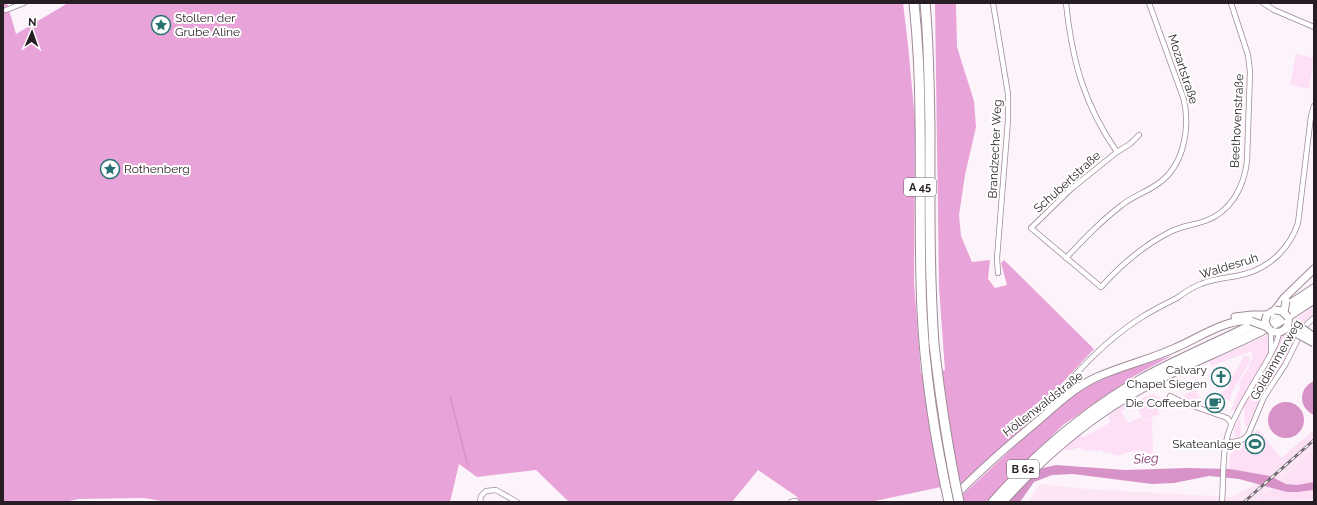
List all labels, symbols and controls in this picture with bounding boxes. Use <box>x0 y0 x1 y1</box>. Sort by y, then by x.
place label: Stollen der Grube Aline <box>175 11 240 39</box>
north arrow <box>12 12 52 52</box>
place icon: Stollen der Grube Aline <box>150 14 172 36</box>
text: N <box>28 16 37 29</box>
street label: Mozartstraße <box>1165 32 1201 106</box>
street label: Beethovenstraße <box>1228 74 1246 168</box>
street label: Brandzecher Weg <box>985 99 1005 199</box>
street label: Schubertstraße <box>1031 148 1103 216</box>
place icon: Rothenberg <box>99 158 121 180</box>
place label: Rothenberg <box>124 162 190 176</box>
road number: A 45 <box>904 178 936 196</box>
street label: Waldesruh <box>1198 250 1260 282</box>
street label: Goldammerweg <box>1247 317 1305 403</box>
place label: Calvary Chapel Siegen <box>1126 363 1207 391</box>
church icon: Calvary Chapel Siegen <box>1210 366 1232 388</box>
street label: Höllenwaldstraße <box>1000 368 1086 440</box>
cafe icon: Die Coffeebar <box>1204 392 1226 414</box>
place label: Die Coffeebar <box>1125 396 1202 410</box>
sports icon: Skateanlage <box>1244 433 1266 455</box>
place label: Skateanlage <box>1172 437 1241 451</box>
water label: Sieg <box>1132 450 1159 467</box>
road number: B 62 <box>1007 460 1039 478</box>

